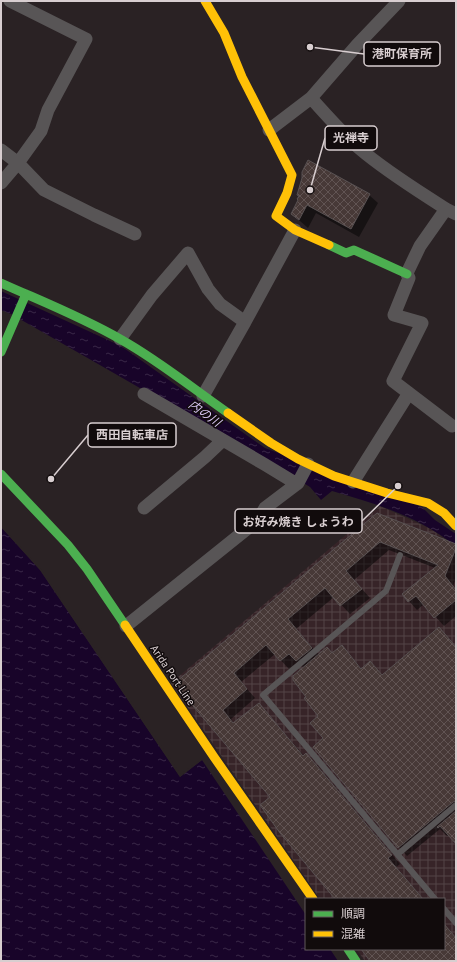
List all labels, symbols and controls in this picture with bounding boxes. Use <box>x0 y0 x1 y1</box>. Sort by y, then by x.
callout: 港町保育所 <box>364 42 440 66</box>
text: 港町保育所 <box>372 46 432 61</box>
callout: 光禅寺 <box>325 126 377 150</box>
text: 光禅寺 <box>333 130 369 145</box>
water label: 内の川 <box>186 397 226 431</box>
callout: 西田自転車店 <box>88 423 176 447</box>
text: 西田自転車店 <box>96 427 168 442</box>
callout: お好み焼き しょうわ <box>235 509 362 533</box>
text: お好み焼き しょうわ <box>242 514 354 529</box>
street label: Arida Port Line <box>148 642 199 708</box>
legend <box>305 898 445 950</box>
text: 順調 <box>341 906 365 921</box>
text: 混雑 <box>341 926 365 941</box>

